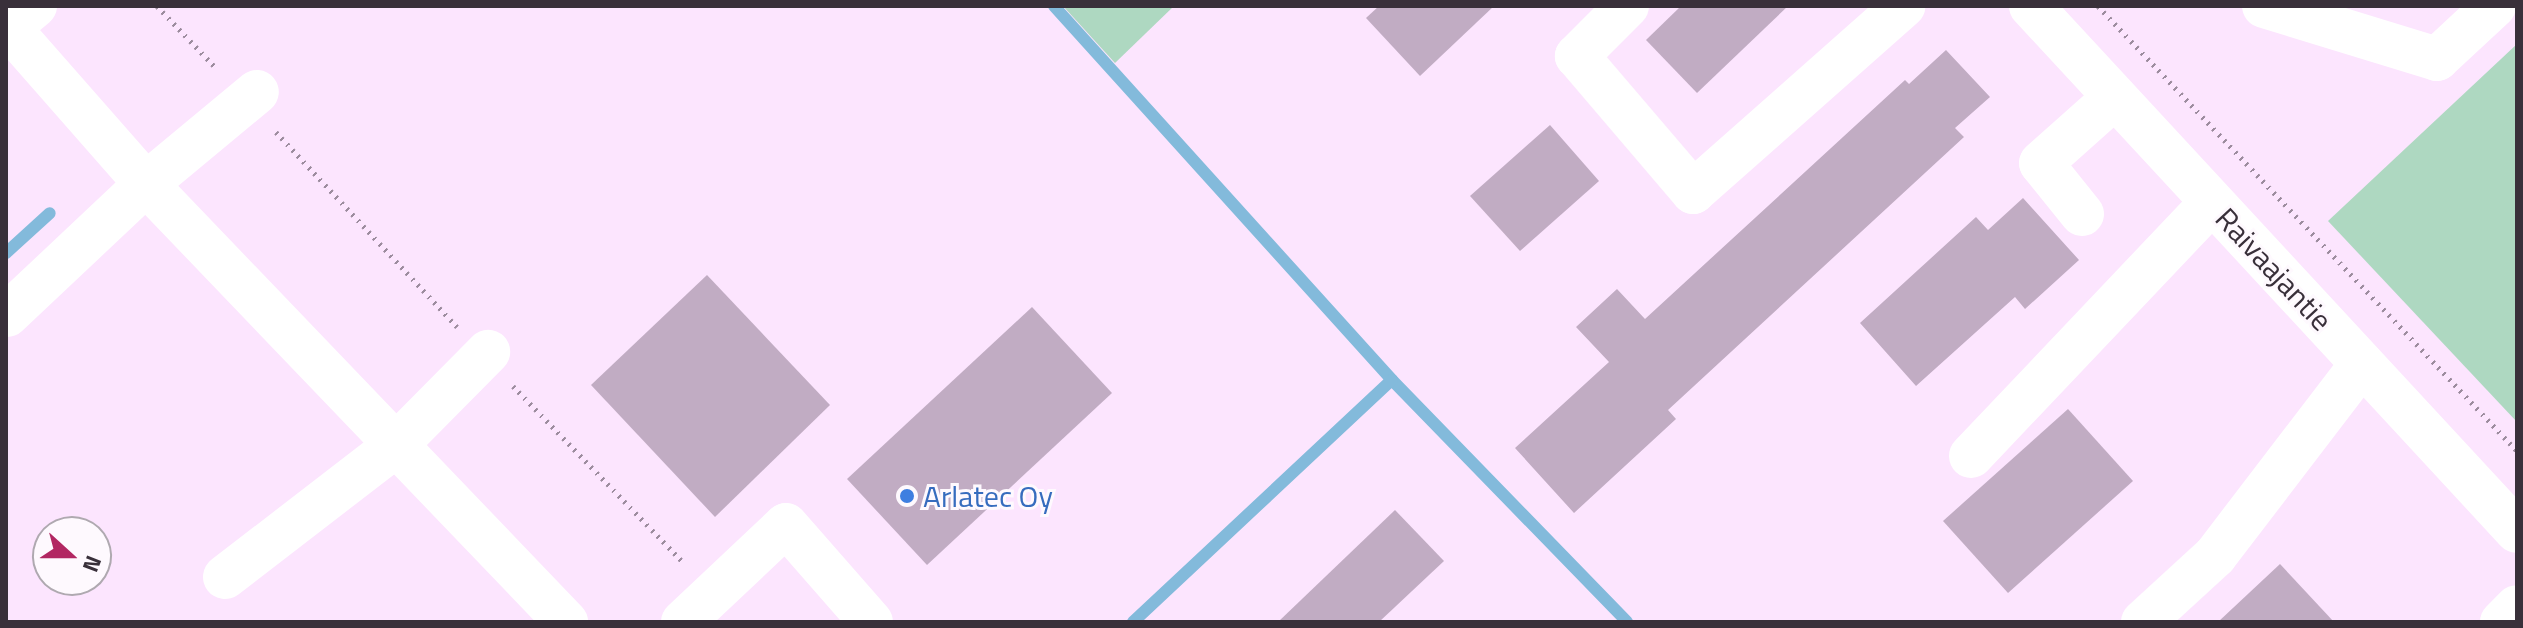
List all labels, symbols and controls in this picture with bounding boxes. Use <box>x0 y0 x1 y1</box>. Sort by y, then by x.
street label: Raivaajantie <box>2208 200 2340 338</box>
place label: Arlatec Oy <box>923 478 1053 514</box>
marker: Arlatec Oy <box>898 487 916 505</box>
north arrow <box>32 516 112 596</box>
text: N <box>74 551 111 577</box>

